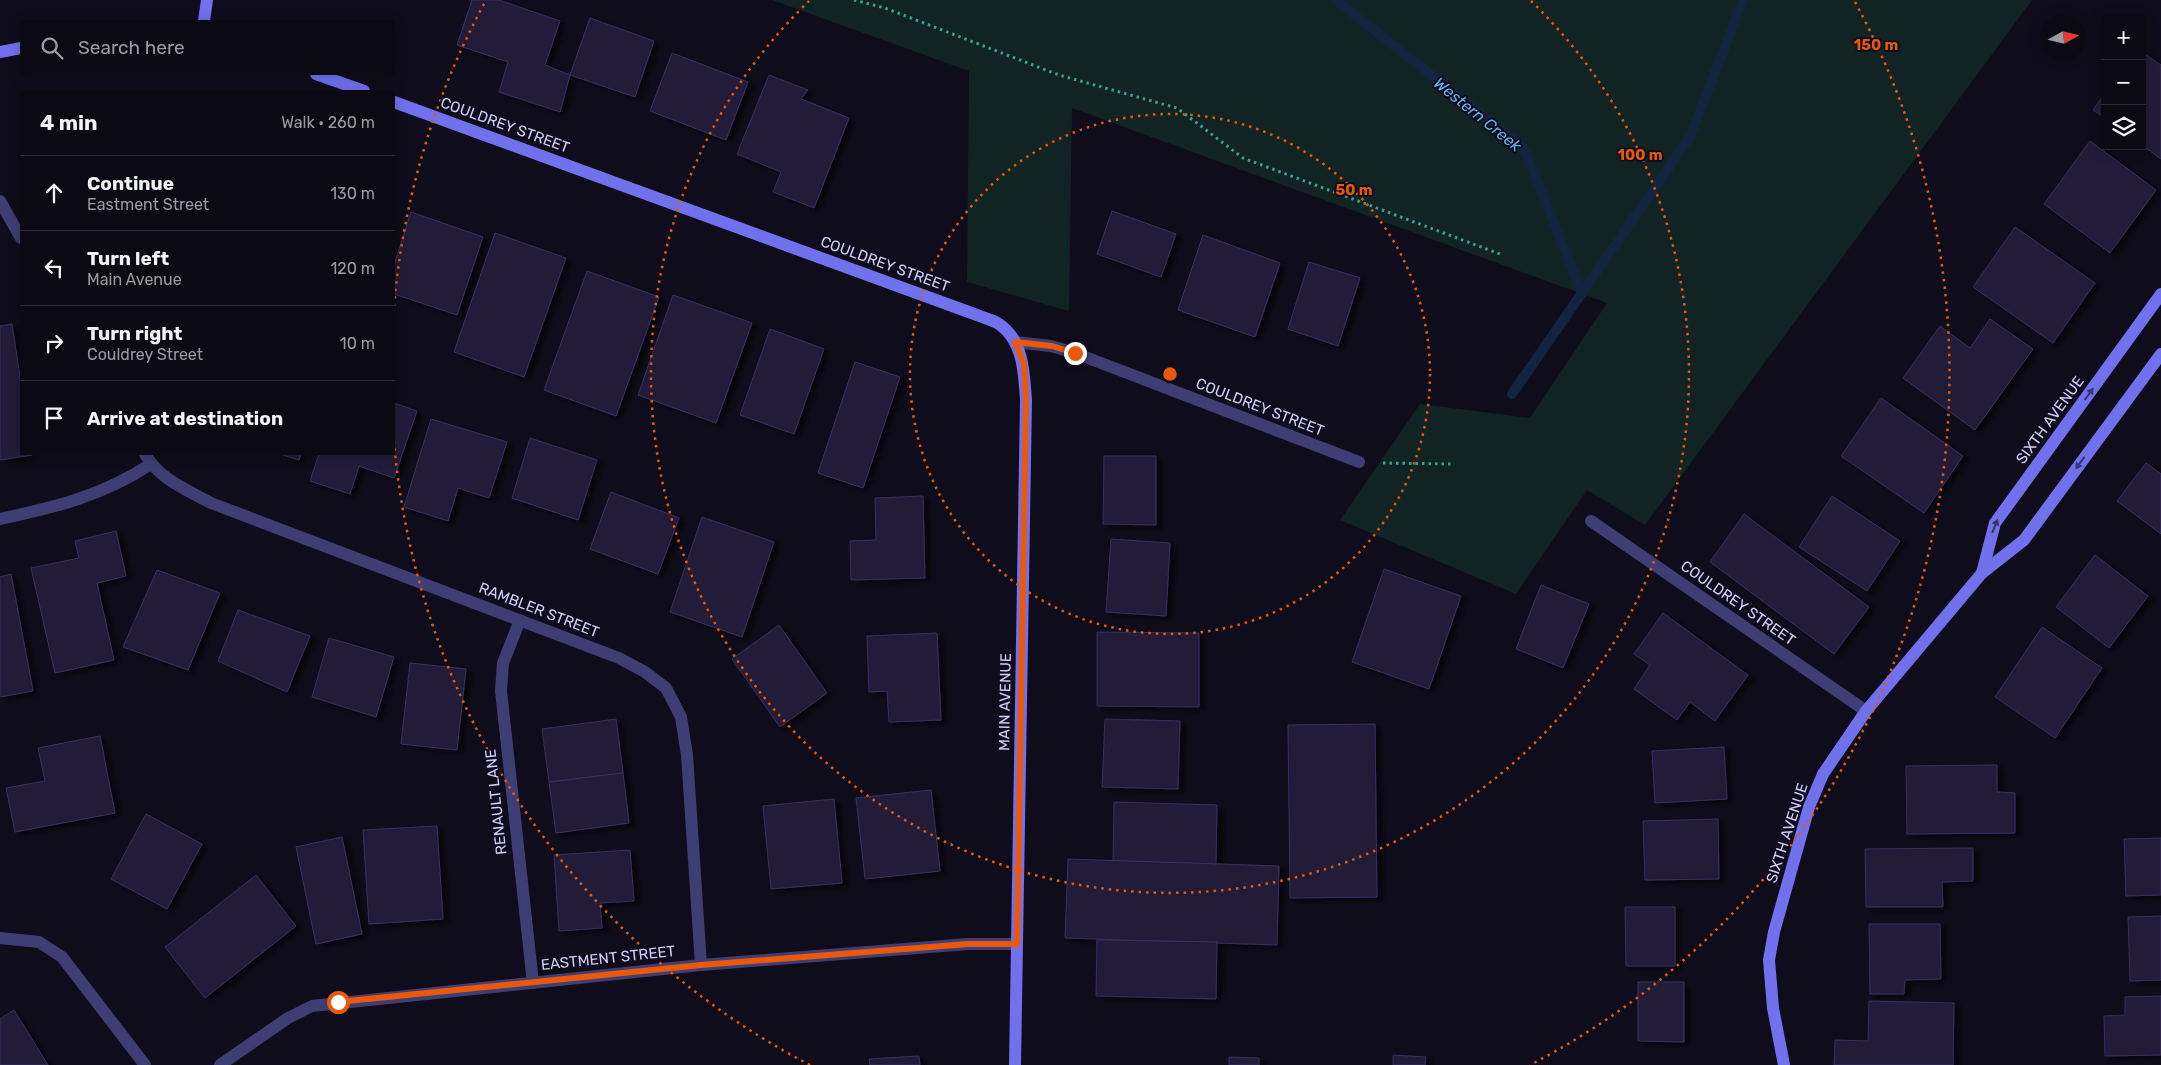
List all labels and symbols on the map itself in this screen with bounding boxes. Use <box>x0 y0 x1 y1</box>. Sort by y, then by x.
north arrow <box>2041 15 2086 60</box>
text: 150 m <box>1854 36 1898 54</box>
water label: Western Creek <box>1430 73 1526 156</box>
street label: COULDREY STREET <box>438 93 572 157</box>
text: 100 m <box>1618 146 1662 164</box>
text: 50 m <box>1336 181 1372 199</box>
street label: COULDREY STREET <box>818 232 952 296</box>
route end <box>1064 342 1087 365</box>
centre of rings <box>1161 365 1179 383</box>
street label: SIXTH AVENUE <box>2012 373 2088 467</box>
street label: COULDREY STREET <box>1193 374 1327 440</box>
one-way arrow <box>2084 387 2094 401</box>
one-way arrow <box>2075 456 2085 470</box>
one-way arrow <box>1992 519 2000 533</box>
street label: COULDREY STREET <box>1677 557 1799 650</box>
street label: RAMBLER STREET <box>476 579 602 641</box>
street label: MAIN AVENUE <box>995 653 1015 751</box>
street label: RENAULT LANE <box>481 748 511 856</box>
street label: SIXTH AVENUE <box>1762 781 1812 885</box>
street label: EASTMENT STREET <box>540 942 676 974</box>
route start <box>327 991 350 1014</box>

